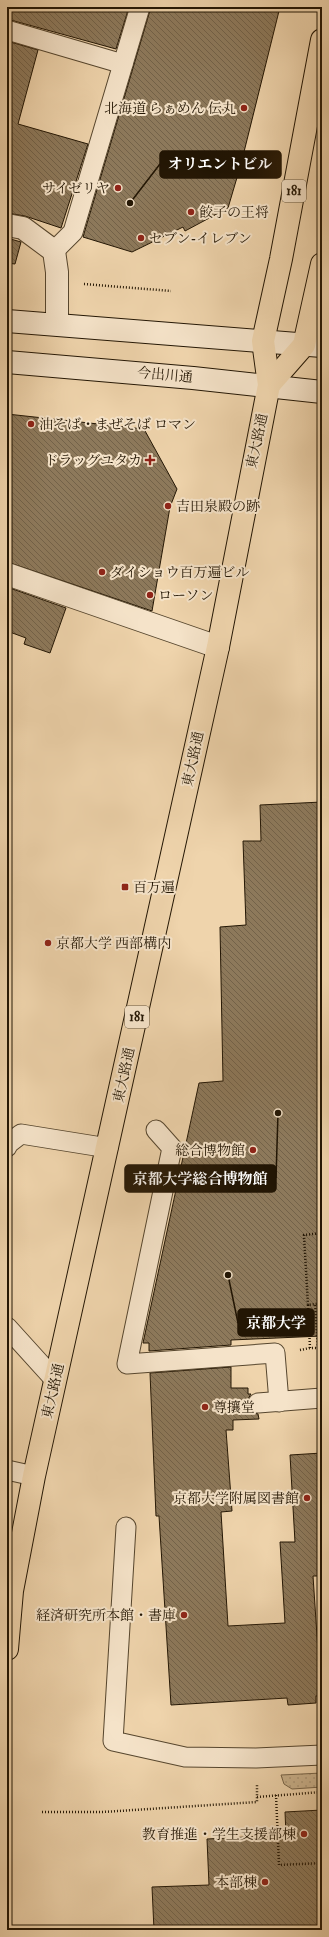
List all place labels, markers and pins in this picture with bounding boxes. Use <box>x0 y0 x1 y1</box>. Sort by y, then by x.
place label: 北海道 らぁめん 伝丸 <box>104 100 236 117</box>
marker: 北海道 らぁめん 伝丸 <box>239 103 249 113</box>
callout: オリエントビル <box>160 151 281 178</box>
place label: サイゼリヤ <box>42 180 110 197</box>
marker: サイゼリヤ <box>113 183 123 193</box>
place label: 餃子の王将 <box>199 204 269 221</box>
marker: 餃子の王将 <box>186 207 196 217</box>
place label: セブン-イレブン <box>149 230 252 247</box>
marker: セブン-イレブン <box>136 233 146 243</box>
place label: 油そば・まぜそば ロマン <box>39 416 196 433</box>
marker: 油そば・まぜそば ロマン <box>26 419 36 429</box>
place label: ドラッグユタカ <box>45 452 142 469</box>
marker: ドラッグユタカ <box>145 455 155 465</box>
place label: 吉田泉殿の跡 <box>176 498 260 515</box>
marker: 吉田泉殿の跡 <box>163 501 173 511</box>
place label: ダイショウ百万遍ビル <box>110 564 249 581</box>
marker: ダイショウ百万遍ビル <box>97 567 107 577</box>
place label: ローソン <box>158 587 213 604</box>
marker: ローソン <box>145 590 155 600</box>
place label: 百万遍 <box>133 879 175 896</box>
marker: 百万遍 <box>120 882 130 892</box>
place label: 京都大学 西部構内 <box>56 935 171 952</box>
marker: 京都大学 西部構内 <box>43 938 53 948</box>
place label: 総合博物館 <box>175 1142 245 1159</box>
marker: 総合博物館 <box>248 1145 258 1155</box>
callout: 京都大学総合博物館 <box>125 1165 276 1192</box>
callout: 京都大学 <box>238 1309 314 1336</box>
place label: 尊攘堂 <box>213 1399 255 1416</box>
marker: 尊攘堂 <box>200 1402 210 1412</box>
place label: 京都大学附属図書館 <box>173 1490 299 1507</box>
marker: 京都大学附属図書館 <box>302 1493 312 1503</box>
place label: 経済研究所本館・書庫 <box>36 1607 176 1624</box>
marker: 経済研究所本館・書庫 <box>179 1610 189 1620</box>
place label: 教育推進・学生支援部棟 <box>142 1826 296 1843</box>
marker: 教育推進・学生支援部棟 <box>299 1829 309 1839</box>
place label: 本部棟 <box>215 1874 257 1891</box>
marker: 本部棟 <box>260 1877 270 1887</box>

